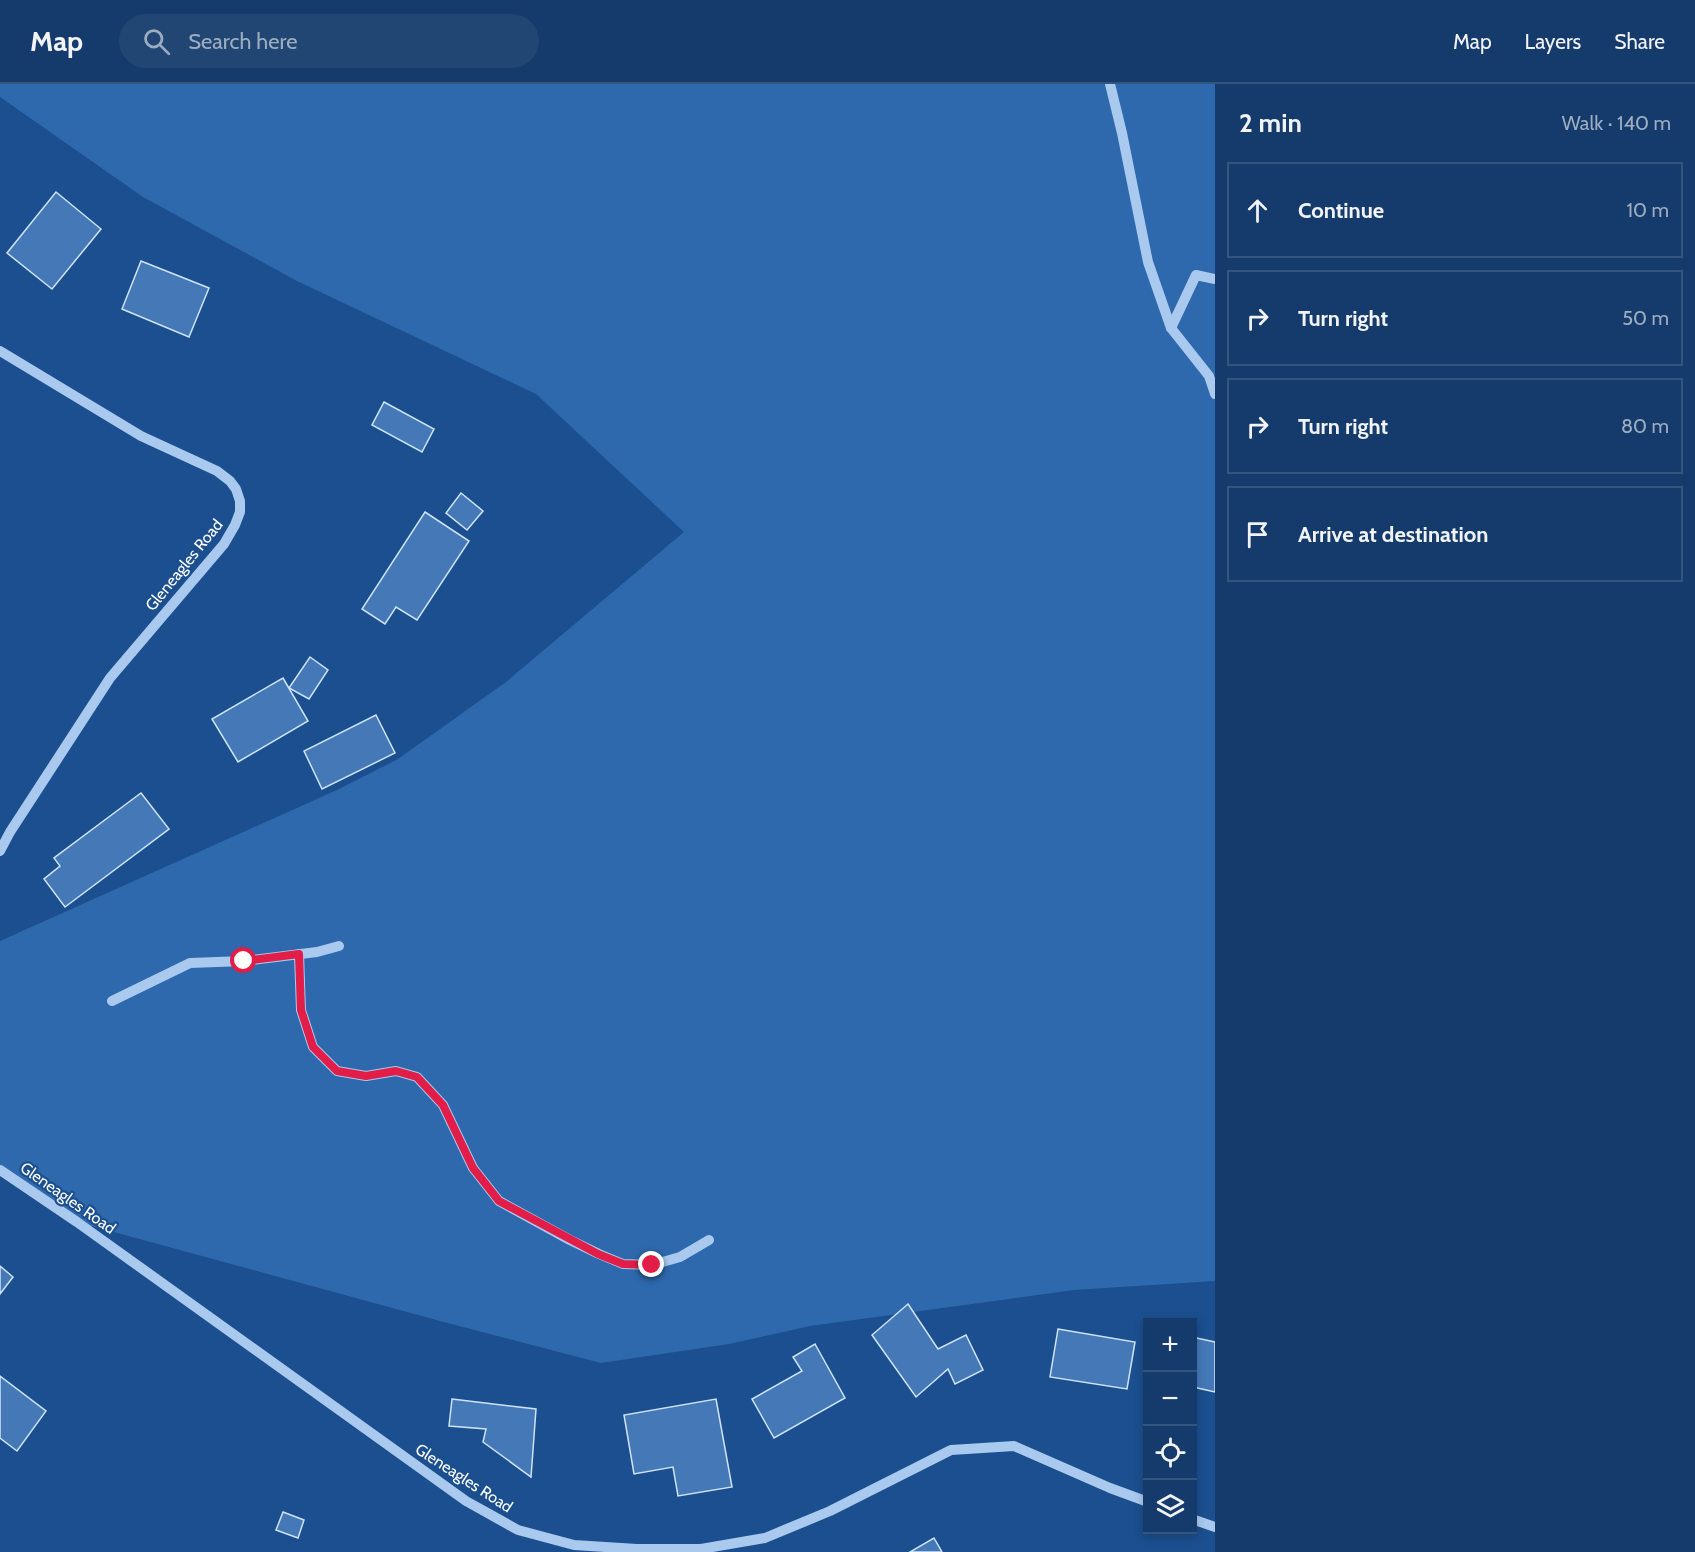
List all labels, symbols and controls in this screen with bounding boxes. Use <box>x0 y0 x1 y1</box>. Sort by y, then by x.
search box <box>119 14 539 68</box>
text: Map <box>30 24 83 58</box>
icon: search <box>140 25 173 58</box>
text: Search here <box>188 28 297 55</box>
text: Map <box>1453 29 1492 54</box>
text: Layers <box>1525 29 1581 54</box>
text: Share <box>1614 29 1665 54</box>
text: 2 min <box>1239 107 1302 139</box>
text: Walk · 140 m <box>1562 111 1671 135</box>
icon: ahead <box>1241 194 1274 227</box>
text: Continue <box>1298 197 1384 224</box>
text: 10 m <box>1626 198 1669 222</box>
icon: right <box>1241 302 1274 335</box>
text: Turn right <box>1298 305 1388 332</box>
text: 50 m <box>1622 306 1669 330</box>
icon: right <box>1241 410 1274 443</box>
text: Turn right <box>1298 413 1388 440</box>
text: 80 m <box>1621 414 1669 438</box>
street label: Gleneagles Road <box>141 515 227 615</box>
icon: arrive <box>1241 518 1274 551</box>
text: Arrive at destination <box>1298 521 1488 548</box>
route start <box>230 947 256 973</box>
street label: Gleneagles Road <box>17 1158 119 1238</box>
route end <box>638 1251 664 1277</box>
map controls <box>1143 1318 1197 1534</box>
button: + <box>1143 1318 1197 1372</box>
button: − <box>1143 1372 1197 1426</box>
button: locate <box>1143 1426 1197 1480</box>
street label: Gleneagles Road <box>412 1439 516 1517</box>
button: layers <box>1143 1480 1197 1534</box>

